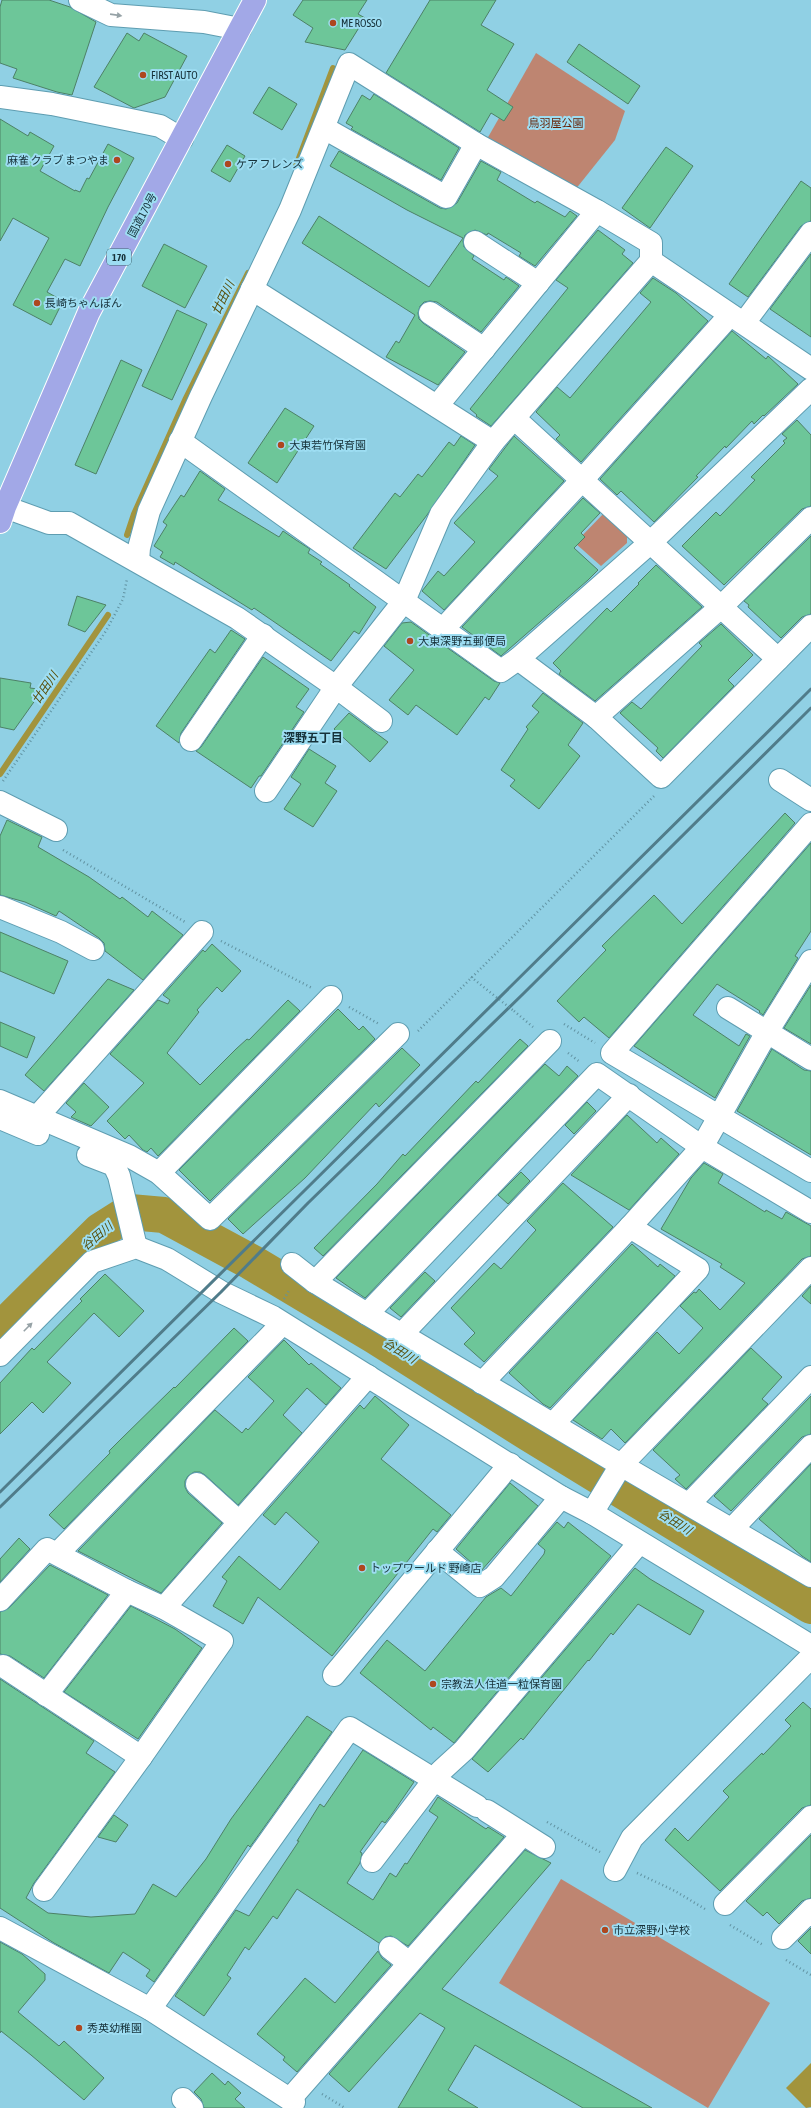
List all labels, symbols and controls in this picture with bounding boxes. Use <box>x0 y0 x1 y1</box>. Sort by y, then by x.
one-way arrow <box>109 12 122 18</box>
place label: ME ROSSO <box>341 17 382 29</box>
marker: ME ROSSO <box>328 18 338 28</box>
place label: FIRST AUTO <box>151 69 198 81</box>
marker: FIRST AUTO <box>138 70 148 80</box>
park label: 鳥羽屋公園 <box>529 117 584 129</box>
place label: 麻雀 クラブ まつやま <box>7 154 109 166</box>
marker: 麻雀 クラブ まつやま <box>112 155 122 165</box>
place label: ケア フレンズ <box>236 158 303 170</box>
marker: ケア フレンズ <box>223 159 233 169</box>
street label: 国道170号 <box>125 191 159 239</box>
road number: 170 <box>107 249 131 265</box>
water label: 廿田川 <box>209 277 238 317</box>
place label: 長崎ちゃんぽん <box>45 297 122 309</box>
marker: 長崎ちゃんぽん <box>32 298 42 308</box>
place label: 大東若竹保育園 <box>289 439 366 451</box>
marker: 大東若竹保育園 <box>276 440 286 450</box>
place label: 大東深野五郵便局 <box>418 635 506 647</box>
marker: 大東深野五郵便局 <box>405 636 415 646</box>
water label: 廿田川 <box>29 668 62 707</box>
district label: 深野五丁目 <box>283 731 343 745</box>
water label: 谷田川 <box>79 1218 117 1253</box>
one-way arrow <box>23 1322 32 1332</box>
water label: 谷田川 <box>381 1336 421 1368</box>
water label: 谷田川 <box>656 1507 696 1539</box>
place label: トップワールド 野崎店 <box>370 1562 482 1574</box>
marker: トップワールド 野崎店 <box>357 1563 367 1573</box>
place label: 宗教法人住道一粒保育園 <box>441 1678 562 1690</box>
marker: 宗教法人住道一粒保育園 <box>428 1679 438 1689</box>
place label: 市立深野小学校 <box>613 1924 690 1936</box>
marker: 市立深野小学校 <box>600 1925 610 1935</box>
place label: 秀英幼稚園 <box>87 2022 142 2034</box>
marker: 秀英幼稚園 <box>74 2023 84 2033</box>

